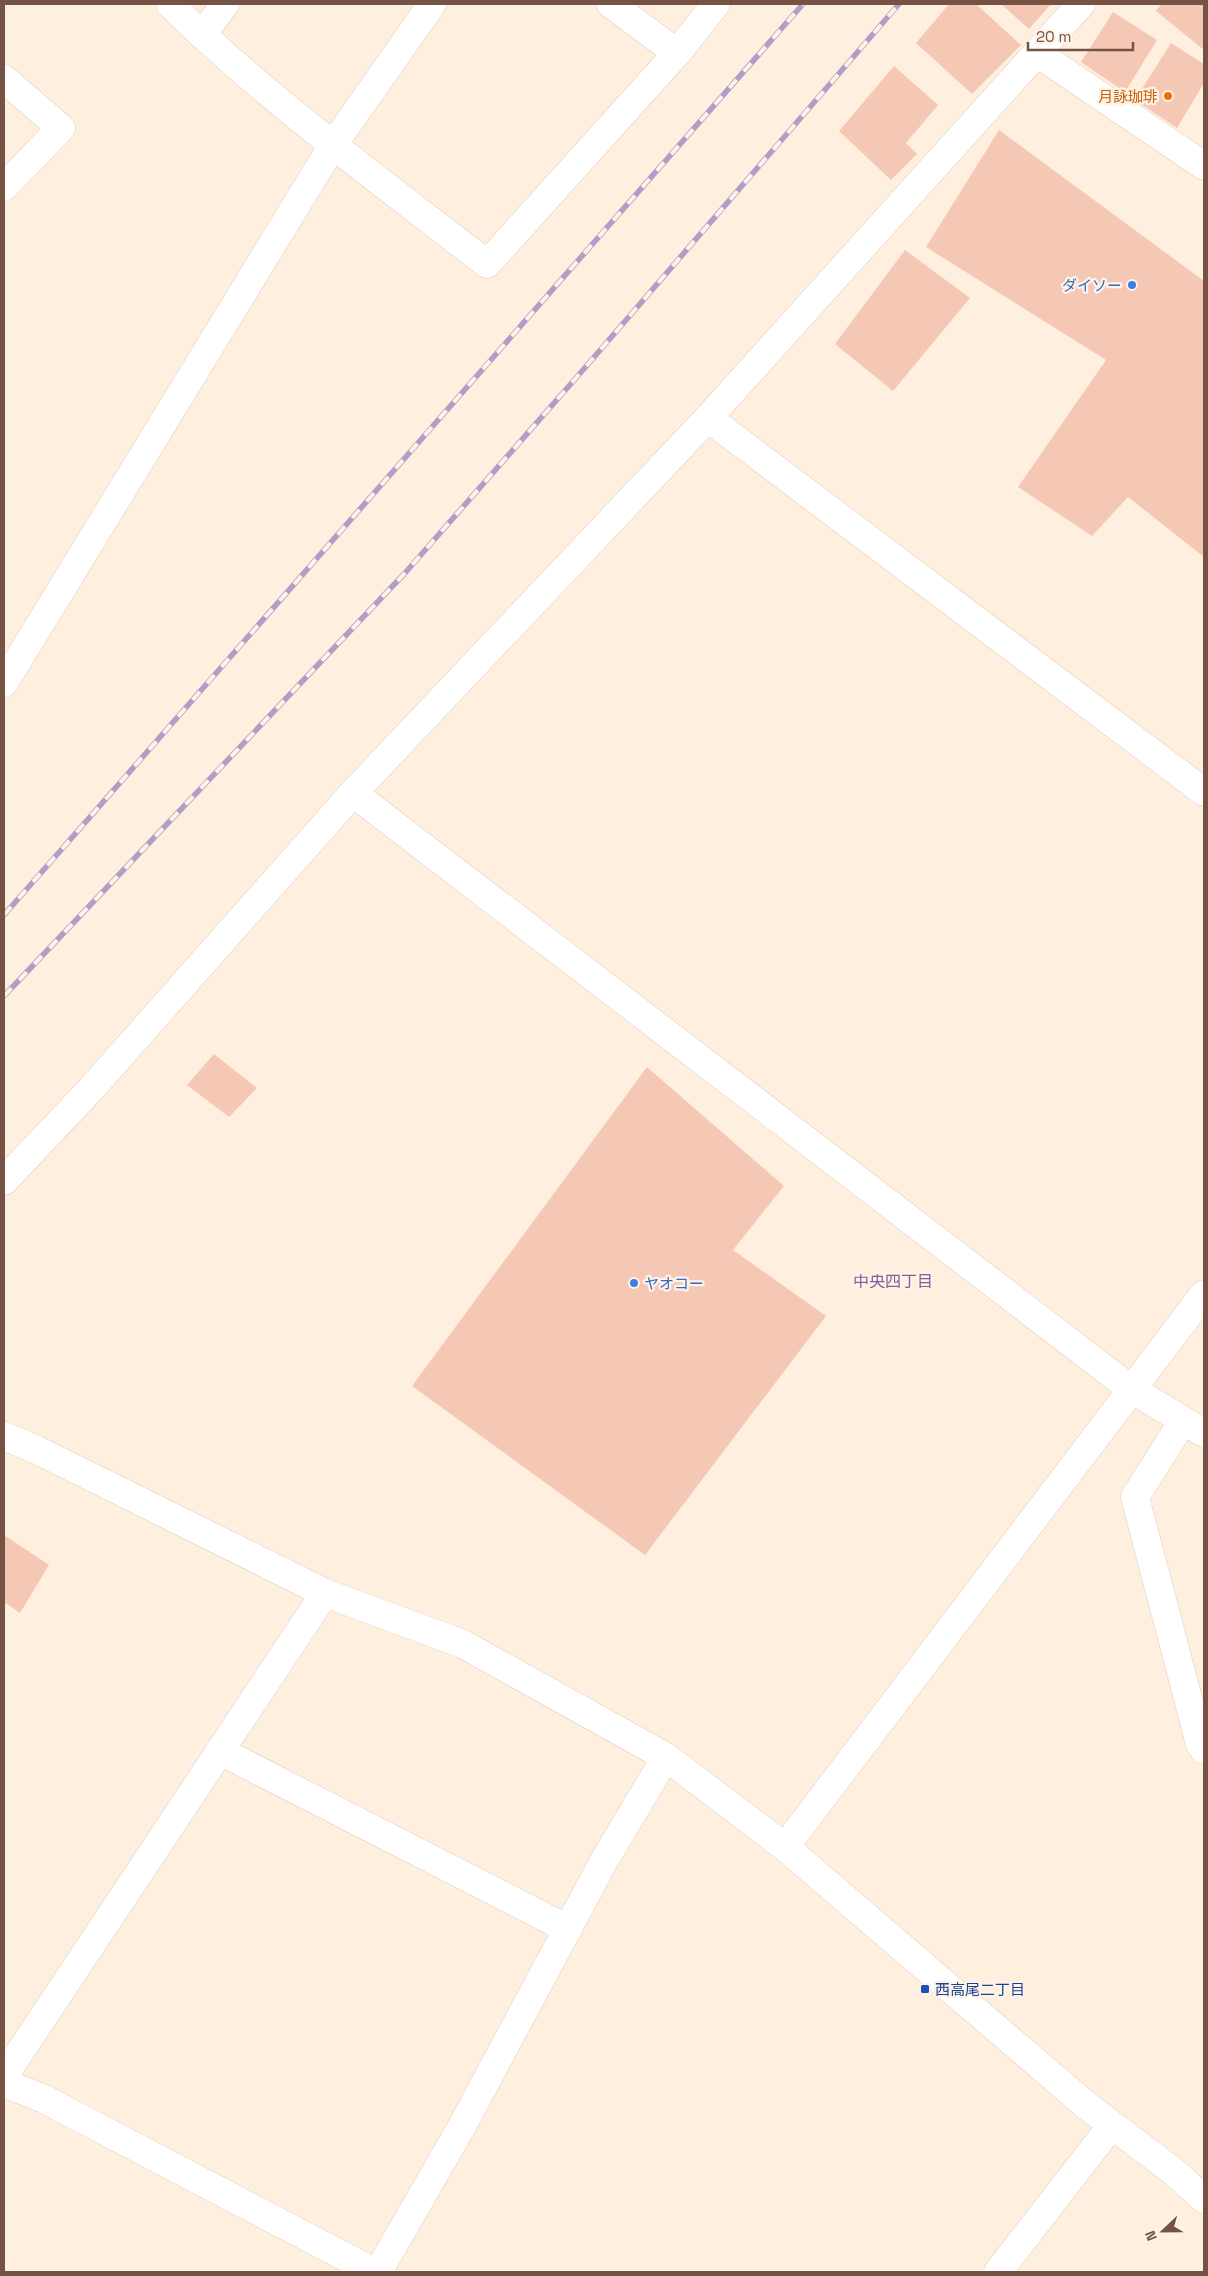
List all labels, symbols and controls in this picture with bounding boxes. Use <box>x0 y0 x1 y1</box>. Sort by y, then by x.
scale bar <box>1028 20 1133 52</box>
text: 20 m <box>1036 27 1071 46</box>
place label: 月詠珈琲 <box>1098 87 1158 106</box>
marker: 月詠珈琲 <box>1162 90 1174 102</box>
place label: ダイソー <box>1062 276 1122 295</box>
marker: ダイソー <box>1126 279 1138 291</box>
district label: 中央四丁目 <box>853 1271 933 1292</box>
place label: ヤオコー <box>644 1274 704 1293</box>
marker: ヤオコー <box>628 1277 640 1289</box>
place label: 西高尾二丁目 <box>935 1980 1025 1999</box>
marker: 西高尾二丁目 <box>919 1983 931 1995</box>
north arrow <box>1138 2206 1188 2256</box>
text: N <box>1141 2228 1161 2244</box>

